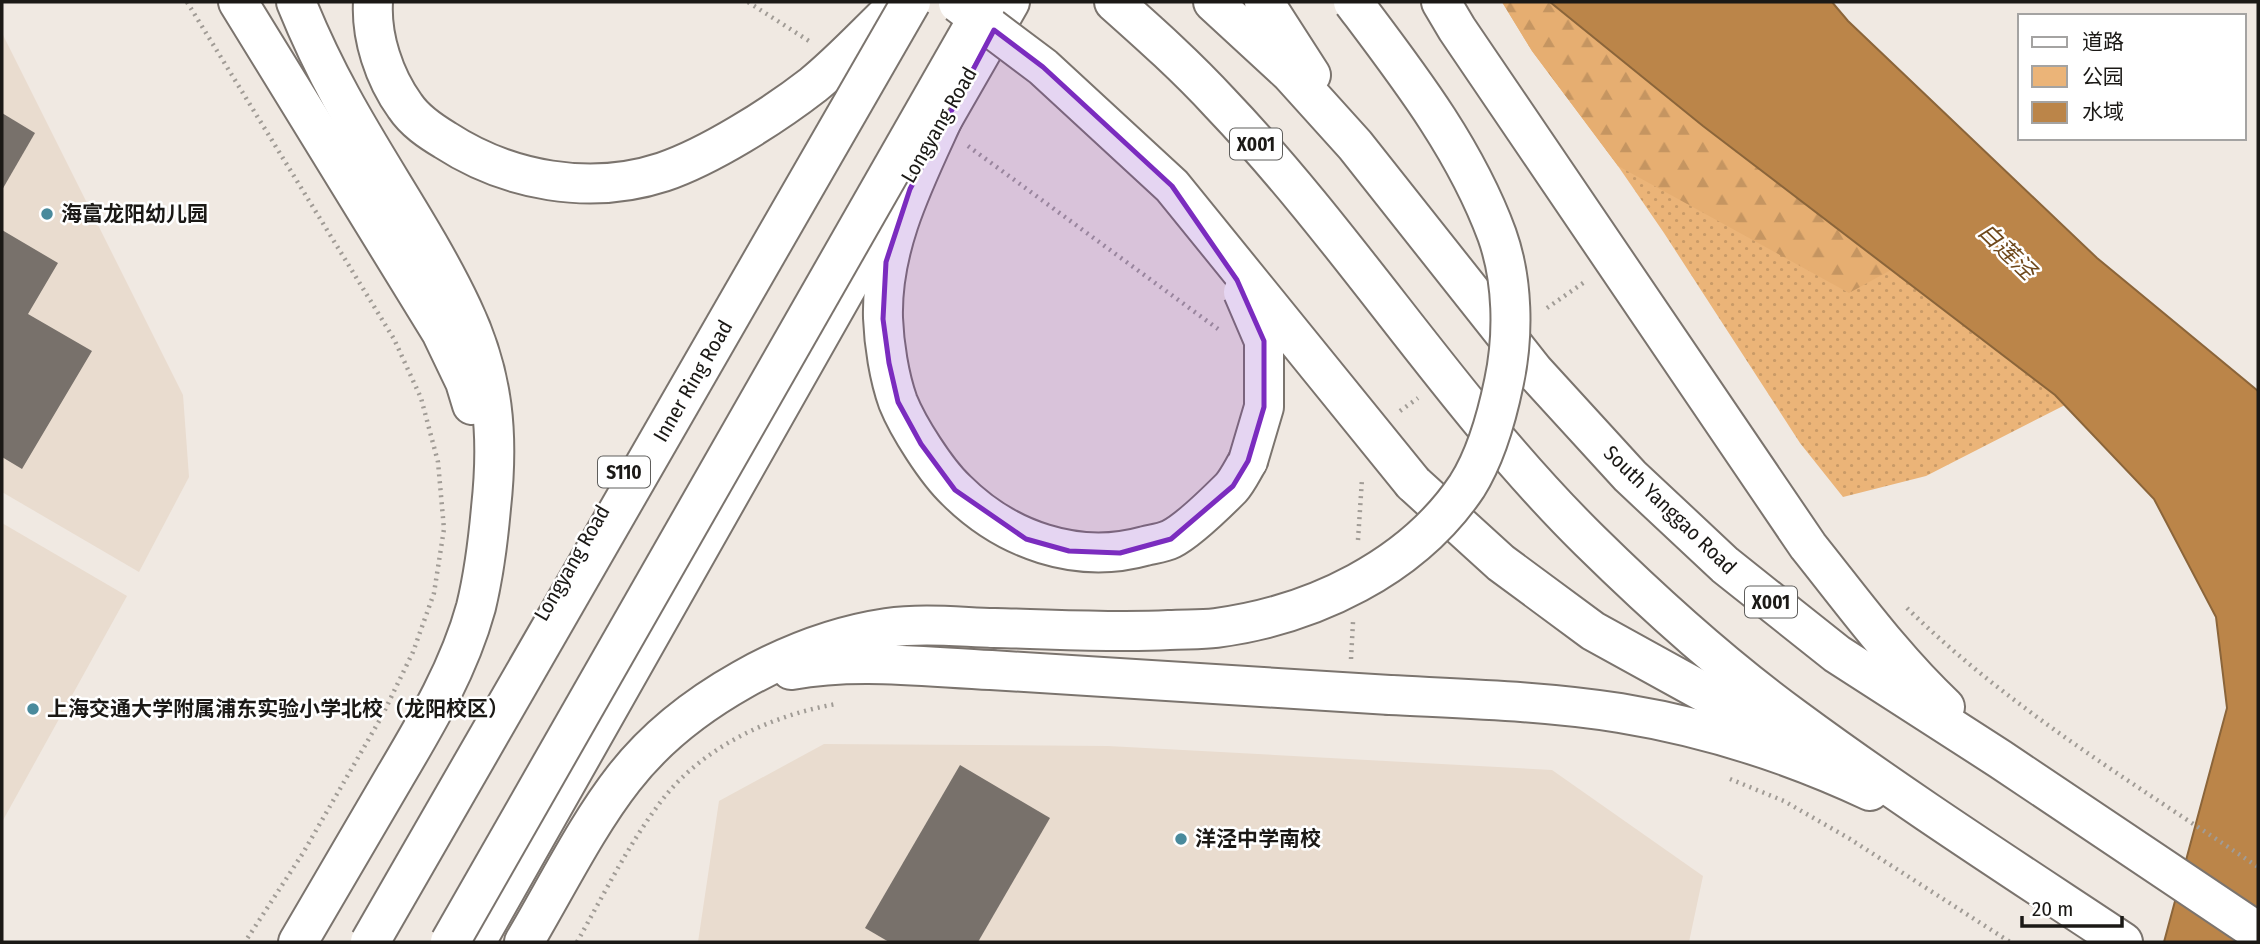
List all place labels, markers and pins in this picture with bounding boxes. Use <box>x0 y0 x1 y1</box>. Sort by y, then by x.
place label: 海富龙阳幼儿园 <box>61 201 208 227</box>
marker: 海富龙阳幼儿园 <box>39 206 55 222</box>
place label: 上海交通大学附属浦东实验小学北校（龙阳校区） <box>47 696 509 722</box>
marker: 上海交通大学附属浦东实验小学北校（龙阳校区） <box>25 701 41 717</box>
place label: 洋泾中学南校 <box>1195 826 1321 852</box>
marker: 洋泾中学南校 <box>1173 831 1189 847</box>

